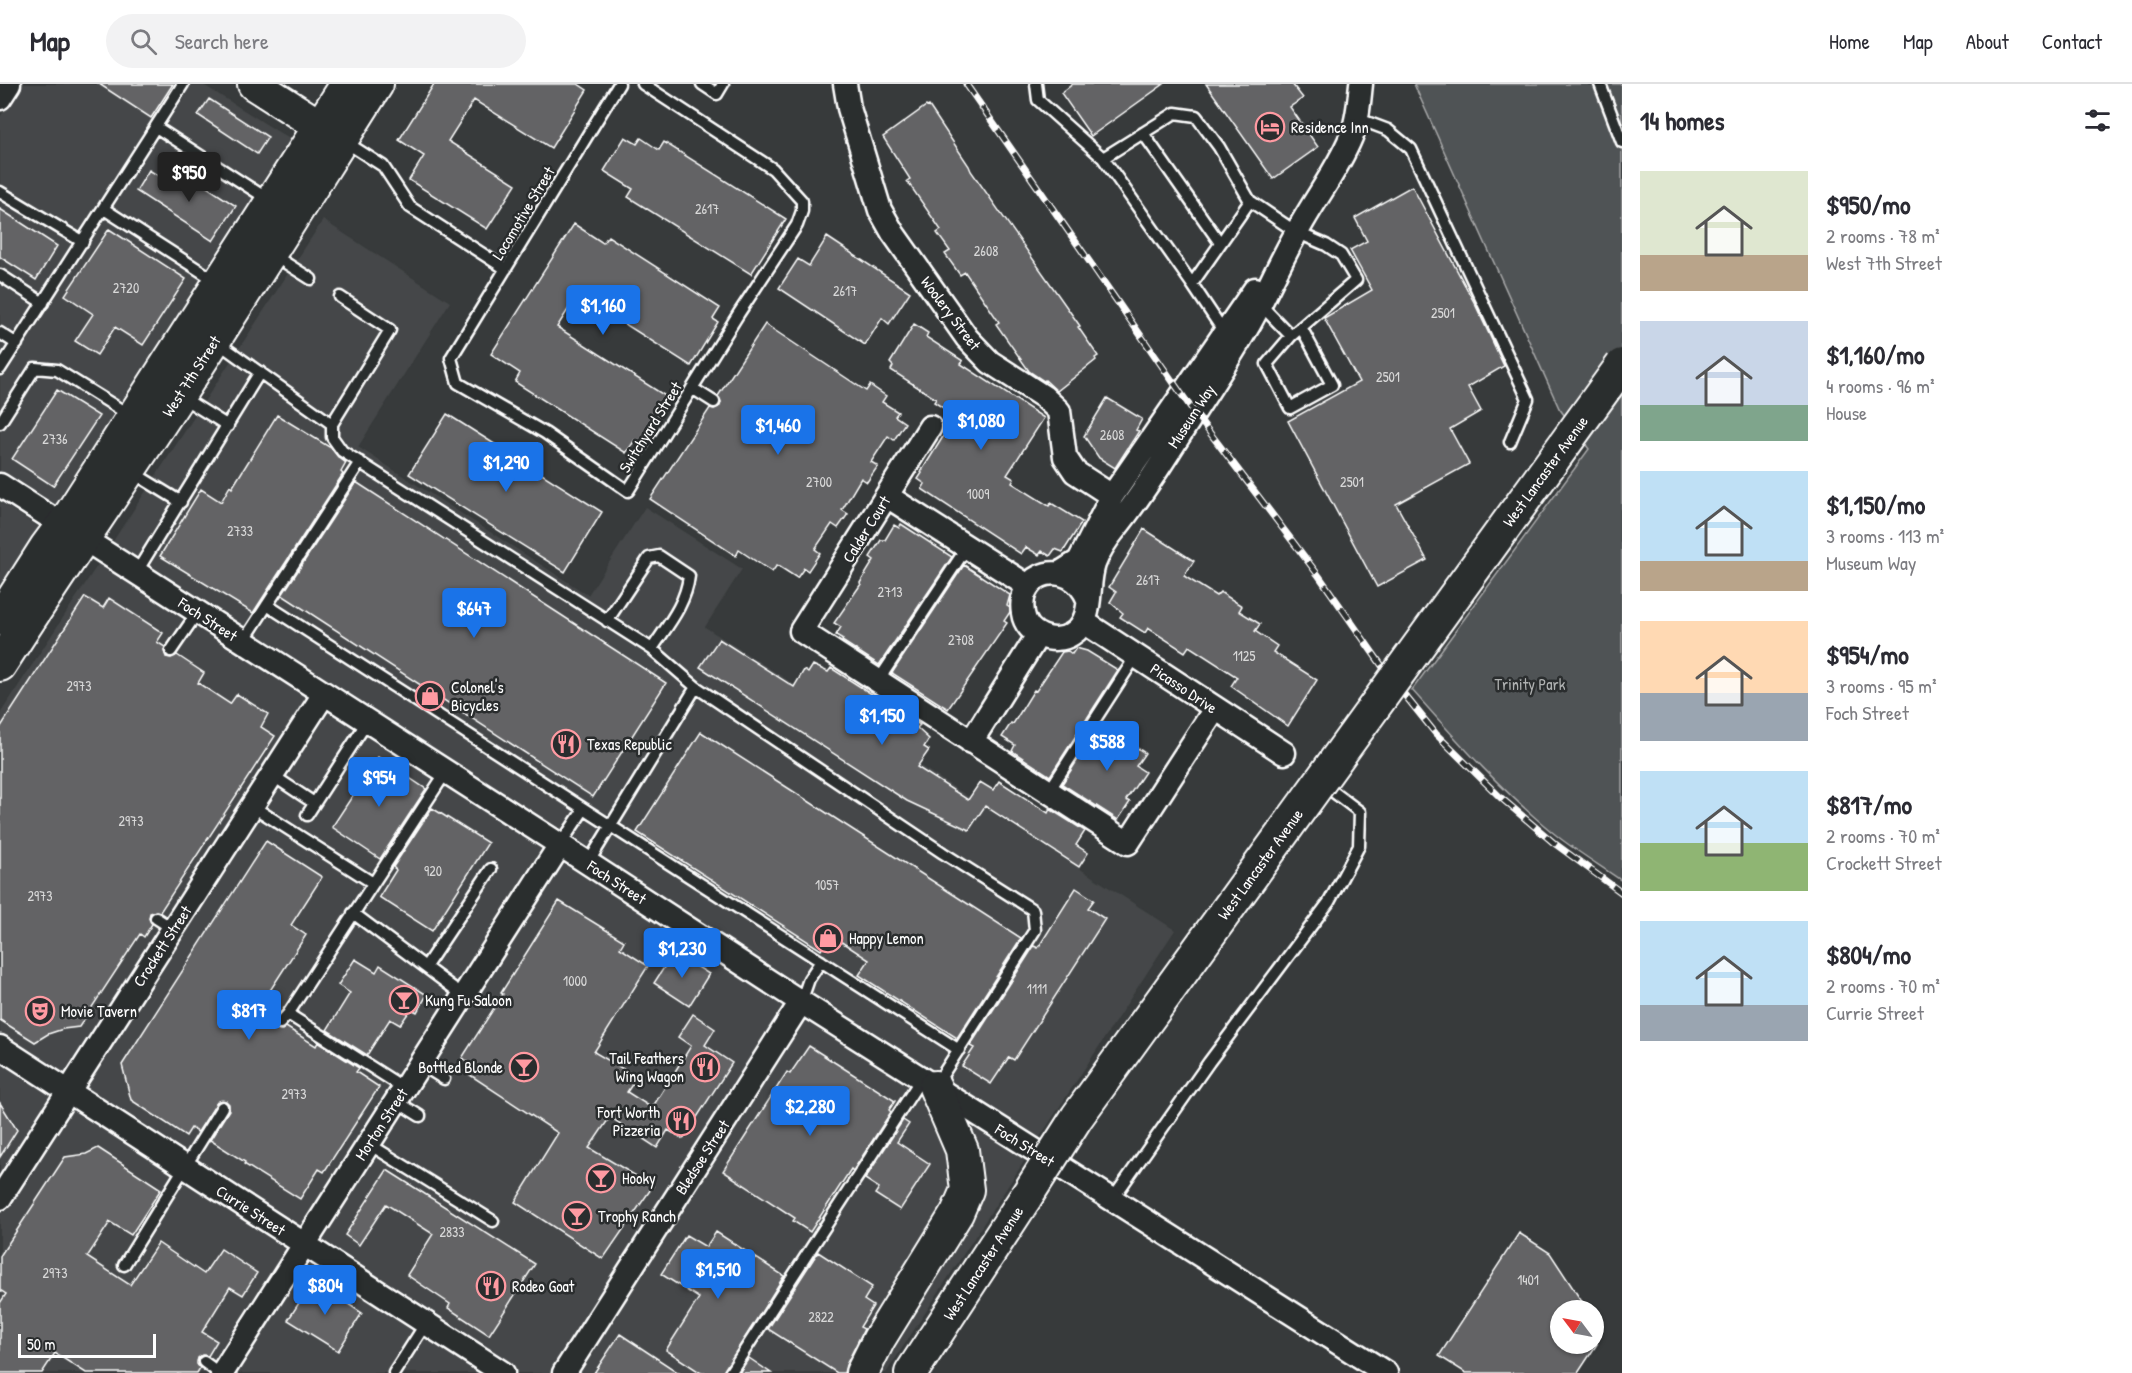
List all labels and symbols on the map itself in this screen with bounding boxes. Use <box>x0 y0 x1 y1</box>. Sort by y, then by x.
hotel icon: Residence Inn <box>1254 111 1286 143</box>
place label: Residence Inn <box>1291 116 1369 138</box>
pin: $950 <box>153 152 225 203</box>
street label: Locomotive Street <box>486 162 560 264</box>
house number: 2617 <box>695 199 719 218</box>
house number: 2608 <box>974 241 998 260</box>
street label: Woolery Street <box>916 272 986 355</box>
house number: 2720 <box>113 278 139 297</box>
house number: 2617 <box>833 281 857 300</box>
pin: $1,160 <box>554 285 652 336</box>
house number: 2501 <box>1431 303 1455 322</box>
street label: West 7th Street <box>157 331 226 421</box>
house number: 2501 <box>1376 367 1400 386</box>
street label: Switchyard Street <box>613 377 687 477</box>
street label: Museum Way <box>1162 379 1220 452</box>
pin: $1,080 <box>932 400 1030 451</box>
pin: $1,460 <box>729 405 827 456</box>
street label: West Lancaster Avenue <box>1497 411 1593 531</box>
house number: 2608 <box>1100 425 1124 444</box>
house number: 2736 <box>42 429 68 448</box>
pin: $1,290 <box>457 442 555 493</box>
house number: 2700 <box>806 472 832 491</box>
house number: 2501 <box>1340 472 1364 491</box>
house number: 1009 <box>967 484 989 503</box>
street label: Calder Court <box>837 491 895 567</box>
house number: 2733 <box>227 521 253 540</box>
house number: 2617 <box>1136 570 1160 589</box>
house number: 2713 <box>878 582 902 601</box>
pin: $647 <box>438 588 510 639</box>
street label: Foch Street <box>173 591 242 647</box>
house number: 2708 <box>948 630 974 649</box>
house number: 1125 <box>1233 646 1255 665</box>
street label: Picasso Drive <box>1146 658 1222 719</box>
park label: Trinity Park <box>1495 673 1566 695</box>
house number: 2973 <box>67 676 91 695</box>
place label: Colonel's Bicycles <box>451 676 504 716</box>
shop icon: Colonel's Bicycles <box>414 680 446 712</box>
pin: $1,150 <box>833 695 931 746</box>
pin: $588 <box>1071 721 1143 772</box>
restaurant icon: Texas Republic <box>550 728 582 760</box>
place label: Texas Republic <box>587 733 672 755</box>
pin: $954 <box>343 757 415 808</box>
street label: West Lancaster Avenue <box>1212 804 1308 924</box>
house number: 2973 <box>119 811 143 830</box>
street label: Foch Street <box>582 854 651 910</box>
house number: 920 <box>424 861 442 880</box>
house number: 1057 <box>815 875 839 894</box>
house number: 2973 <box>28 886 52 905</box>
street label: Crockett Street <box>128 901 197 991</box>
shop icon: Happy Lemon <box>812 922 844 954</box>
place label: Happy Lemon <box>849 927 924 949</box>
pin: $1,230 <box>633 928 731 979</box>
house number: 1000 <box>563 971 587 990</box>
house number: 1111 <box>1027 979 1047 998</box>
bar icon: Kung Fu Saloon <box>388 984 420 1016</box>
place label: Kung Fu Saloon <box>425 989 512 1011</box>
pin: $817 <box>213 990 285 1041</box>
theatre icon: Movie Tavern <box>24 995 56 1027</box>
place label: Movie Tavern <box>61 1000 137 1022</box>
place label: Tail Feathers Wing Wagon <box>609 1047 684 1087</box>
bar icon: Bottled Blonde <box>508 1051 540 1083</box>
restaurant icon: Tail Feathers Wing Wagon <box>689 1051 721 1083</box>
place label: Bottled Blonde <box>418 1056 504 1078</box>
street label: Morton Street <box>349 1083 413 1164</box>
house number: 2973 <box>282 1084 306 1103</box>
pin: $2,280 <box>761 1086 859 1137</box>
place label: Fort Worth Pizzeria <box>597 1101 660 1141</box>
restaurant icon: Fort Worth Pizzeria <box>665 1105 697 1137</box>
street label: Bledsoe Street <box>670 1115 735 1199</box>
street label: Foch Street <box>990 1118 1059 1172</box>
bar icon: Hooky <box>585 1162 617 1194</box>
place label: Hooky <box>622 1167 656 1189</box>
street label: Currie Street <box>212 1179 290 1241</box>
bar icon: Trophy Ranch <box>561 1200 593 1232</box>
street label: West Lancaster Avenue <box>938 1201 1029 1324</box>
place label: Trophy Ranch <box>598 1205 676 1227</box>
house number: 2833 <box>439 1222 465 1241</box>
pin: $1,510 <box>669 1249 767 1300</box>
house number: 2973 <box>43 1263 67 1282</box>
pin: $804 <box>289 1265 361 1316</box>
restaurant icon: Rodeo Goat <box>475 1270 507 1302</box>
house number: 1401 <box>1517 1270 1539 1289</box>
place label: Rodeo Goat <box>512 1275 575 1297</box>
north arrow <box>1550 1300 1604 1354</box>
house number: 2822 <box>808 1307 834 1326</box>
scale bar <box>18 1331 156 1358</box>

